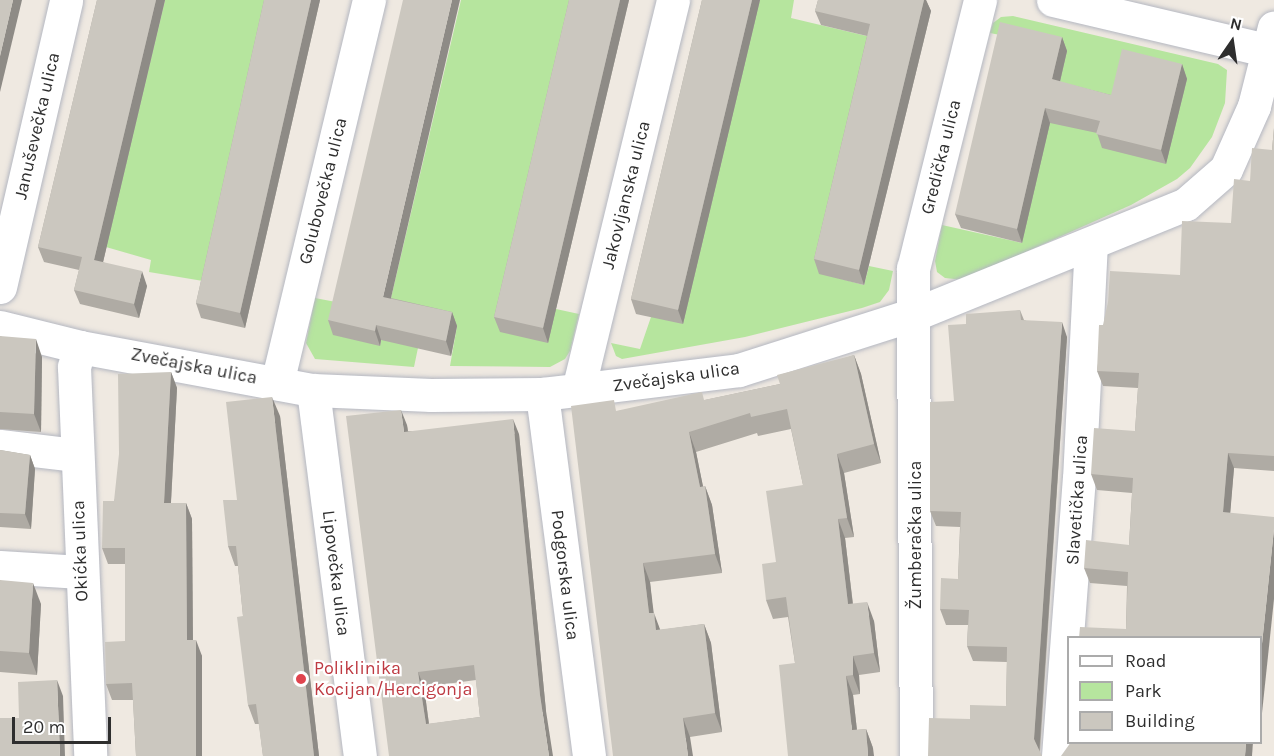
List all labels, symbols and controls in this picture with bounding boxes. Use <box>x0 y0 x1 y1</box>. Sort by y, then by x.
north arrow <box>1202 12 1262 72</box>
text: N <box>1228 13 1244 35</box>
street label: Januševečka ulica <box>10 50 64 202</box>
street label: Gredička ulica <box>916 97 966 217</box>
street label: Golubovečka ulica <box>294 115 352 267</box>
street label: Jakovljanska ulica <box>597 119 655 271</box>
street label: Zvečajska ulica <box>129 343 259 389</box>
street label: Zvečajska ulica <box>611 357 741 397</box>
street label: Slavetička ulica <box>1062 434 1092 566</box>
street label: Žumberačka ulica <box>904 461 926 609</box>
street label: Okićka ulica <box>67 500 93 602</box>
street label: Lipovečka ulica <box>318 509 354 637</box>
street label: Podgorska ulica <box>546 509 584 641</box>
legend <box>1067 636 1262 744</box>
text: Road <box>1125 650 1166 672</box>
place label: Poliklinika Kocijan/Hercigonja <box>314 658 472 700</box>
marker: Poliklinika Kocijan/Hercigonja <box>292 670 310 688</box>
text: Park <box>1125 680 1162 702</box>
scale bar <box>15 705 114 743</box>
text: Building <box>1125 710 1195 732</box>
text: 20 m <box>23 716 65 738</box>

